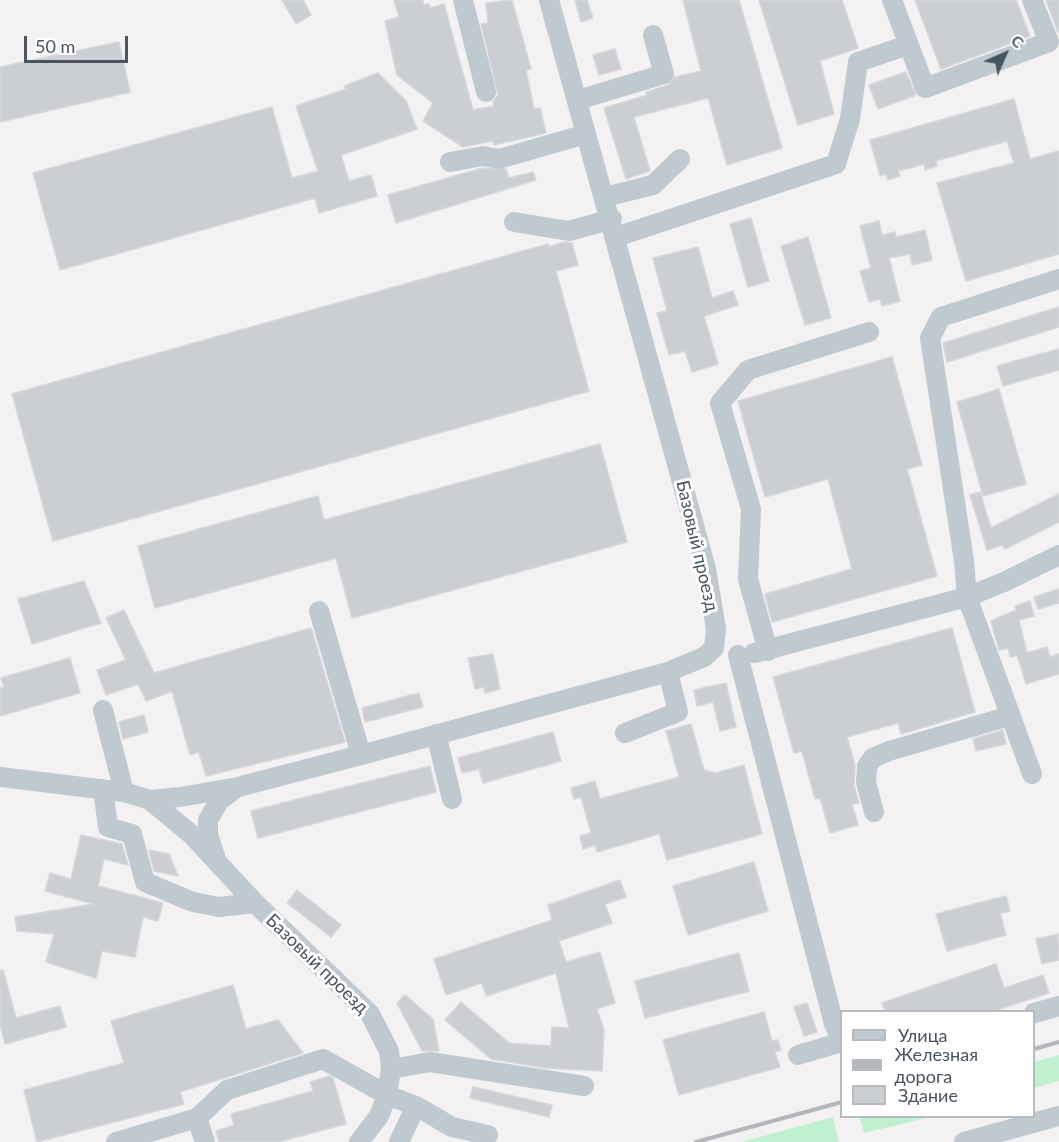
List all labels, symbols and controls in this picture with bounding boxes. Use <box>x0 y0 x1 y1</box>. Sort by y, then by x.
scale bar <box>27 24 130 62</box>
north arrow <box>975 24 1035 84</box>
text: С <box>1008 30 1029 51</box>
text: 50 m <box>35 35 75 57</box>
street label: Базовый проезд <box>671 478 723 614</box>
street label: Базовый проезд <box>261 910 373 1018</box>
legend <box>840 1010 1035 1118</box>
text: Улица <box>898 1024 948 1046</box>
text: Железная дорога <box>894 1043 978 1087</box>
text: Здание <box>898 1084 958 1106</box>

